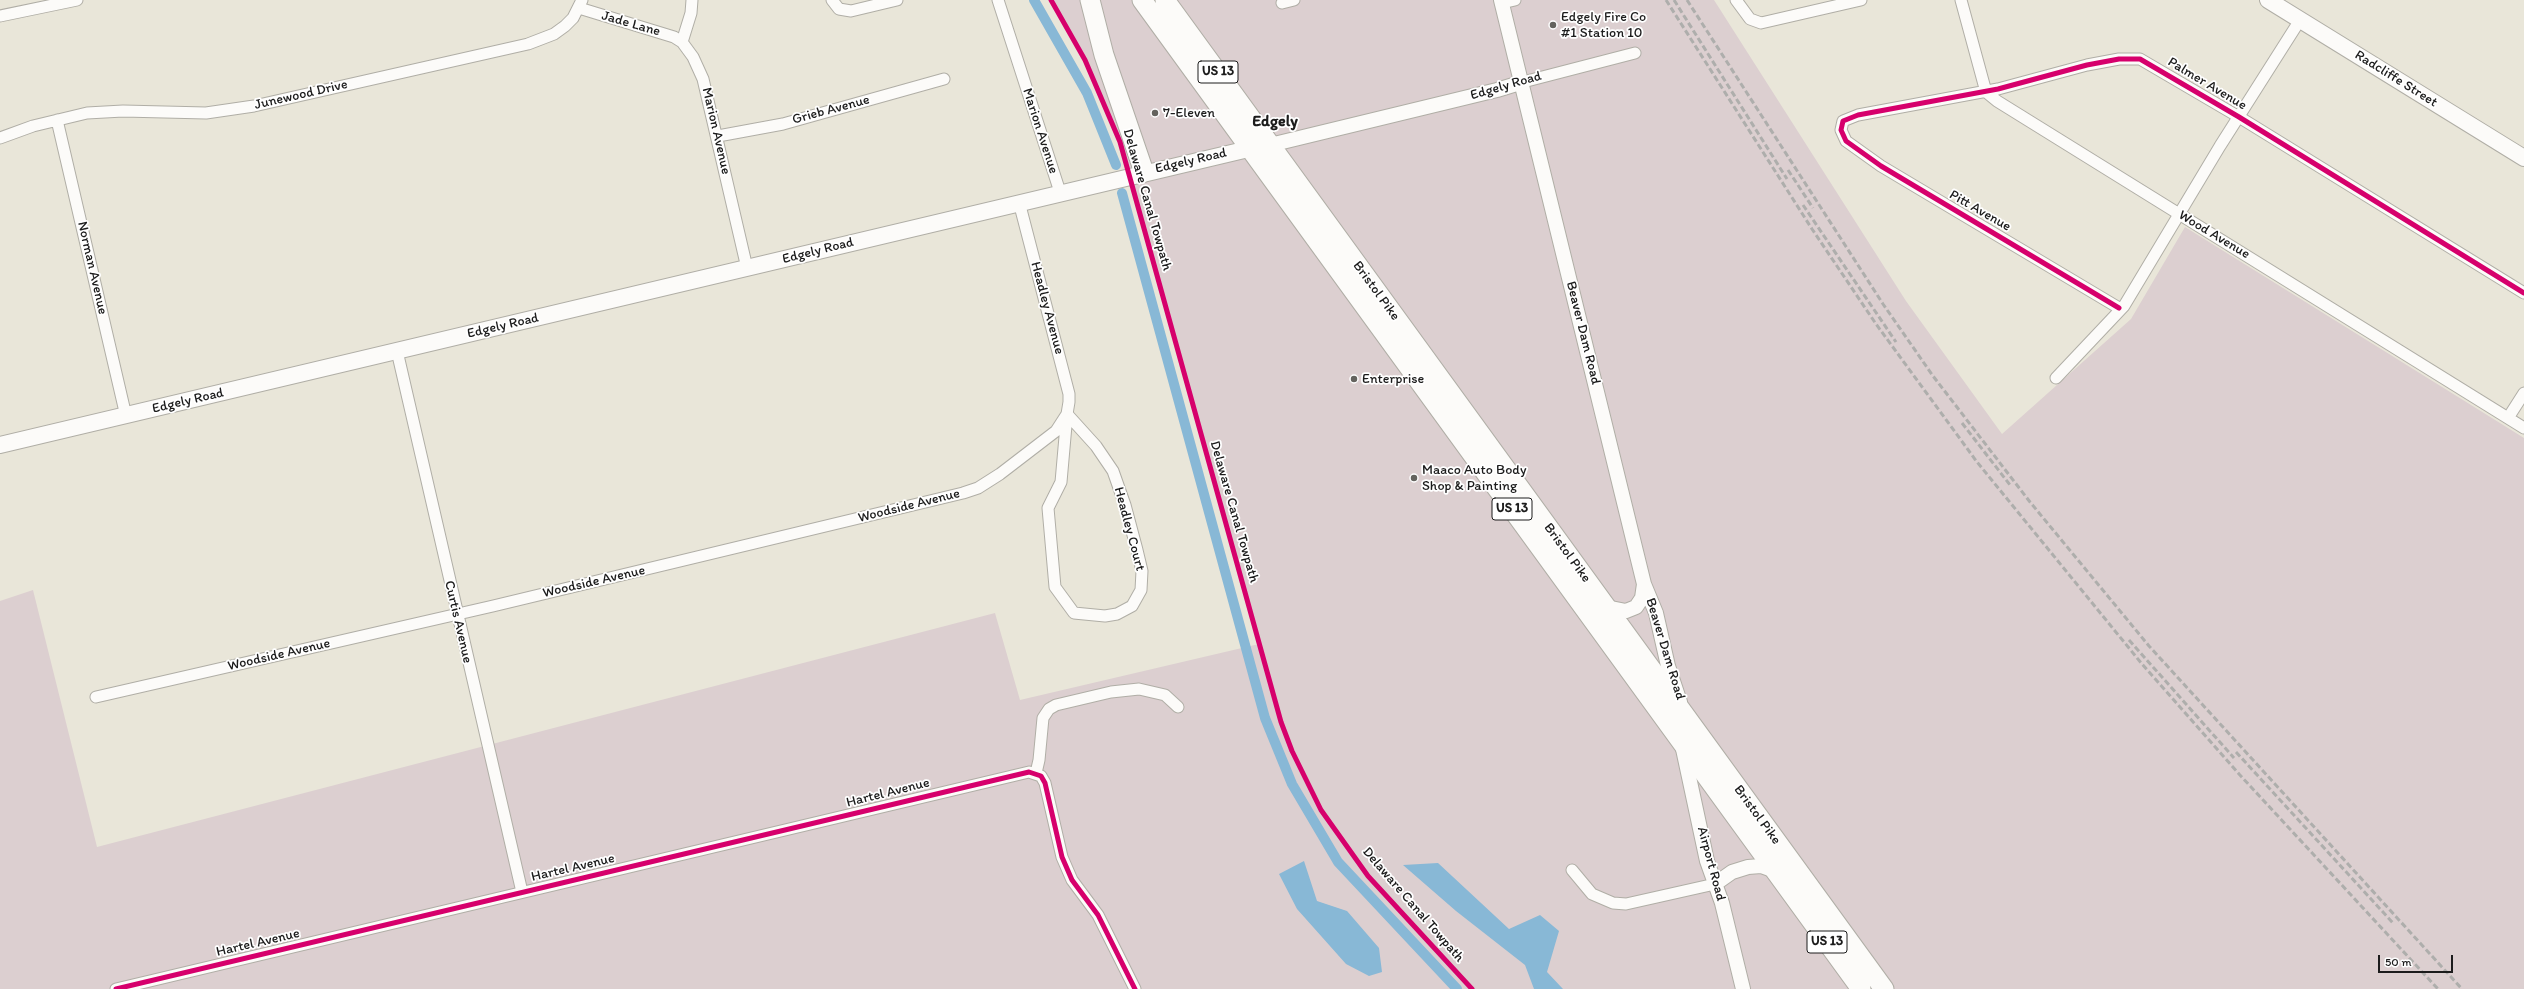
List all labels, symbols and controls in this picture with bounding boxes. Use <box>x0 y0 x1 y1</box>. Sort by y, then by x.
street label: Jade Lane <box>600 8 662 40</box>
place label: Edgely Fire Co #1 Station 10 <box>1561 9 1646 42</box>
marker: Edgely Fire Co #1 Station 10 <box>1548 20 1558 30</box>
street label: Radcliffe Street <box>2351 47 2441 111</box>
street label: Palmer Avenue <box>2164 54 2250 114</box>
road number: US 13 <box>1198 61 1238 83</box>
street label: Edgely Road <box>1469 68 1543 104</box>
street label: Junewood Drive <box>253 76 349 114</box>
street label: Marion Avenue <box>698 86 734 176</box>
street label: Marion Avenue <box>1018 86 1062 176</box>
street label: Grieb Avenue <box>790 92 872 128</box>
place label: 7-Eleven <box>1163 105 1215 121</box>
marker: 7-Eleven <box>1150 108 1160 118</box>
district label: Edgely <box>1252 112 1298 132</box>
street label: Delaware Canal Towpath <box>1119 127 1175 273</box>
street label: Edgely Road <box>1154 145 1228 177</box>
street label: Pitt Avenue <box>1946 187 2014 235</box>
street label: Wood Avenue <box>2175 207 2253 263</box>
street label: Norman Avenue <box>73 220 111 316</box>
street label: Edgely Road <box>781 234 855 268</box>
street label: Bristol Pike <box>1349 258 1403 324</box>
street label: Headley Avenue <box>1027 260 1067 356</box>
street label: Beaver Dam Road <box>1562 280 1604 386</box>
street label: Edgely Road <box>466 310 540 342</box>
place label: Enterprise <box>1362 371 1424 387</box>
marker: Enterprise <box>1349 374 1359 384</box>
street label: Edgely Road <box>151 385 225 417</box>
street label: Delaware Canal Towpath <box>1206 439 1262 585</box>
place label: Maaco Auto Body Shop & Painting <box>1422 462 1527 494</box>
marker: Maaco Auto Body Shop & Painting <box>1409 473 1419 483</box>
street label: Woodside Avenue <box>856 485 962 527</box>
street label: Headley Court <box>1110 485 1148 573</box>
road number: US 13 <box>1492 498 1532 520</box>
street label: Bristol Pike <box>1540 520 1594 586</box>
street label: Woodside Avenue <box>541 562 647 602</box>
street label: Curtis Avenue <box>440 579 476 665</box>
street label: Beaver Dam Road <box>1641 596 1689 702</box>
street label: Woodside Avenue <box>226 635 332 675</box>
street label: Hartel Avenue <box>845 775 931 811</box>
street label: Bristol Pike <box>1730 782 1784 848</box>
street label: Airport Road <box>1693 825 1729 903</box>
street label: Delaware Canal Towpath <box>1358 844 1468 966</box>
street label: Hartel Avenue <box>530 850 616 886</box>
street label: Hartel Avenue <box>215 925 301 961</box>
road number: US 13 <box>1807 931 1847 953</box>
scale bar <box>2380 947 2455 973</box>
text: 50 m <box>2385 955 2411 969</box>

